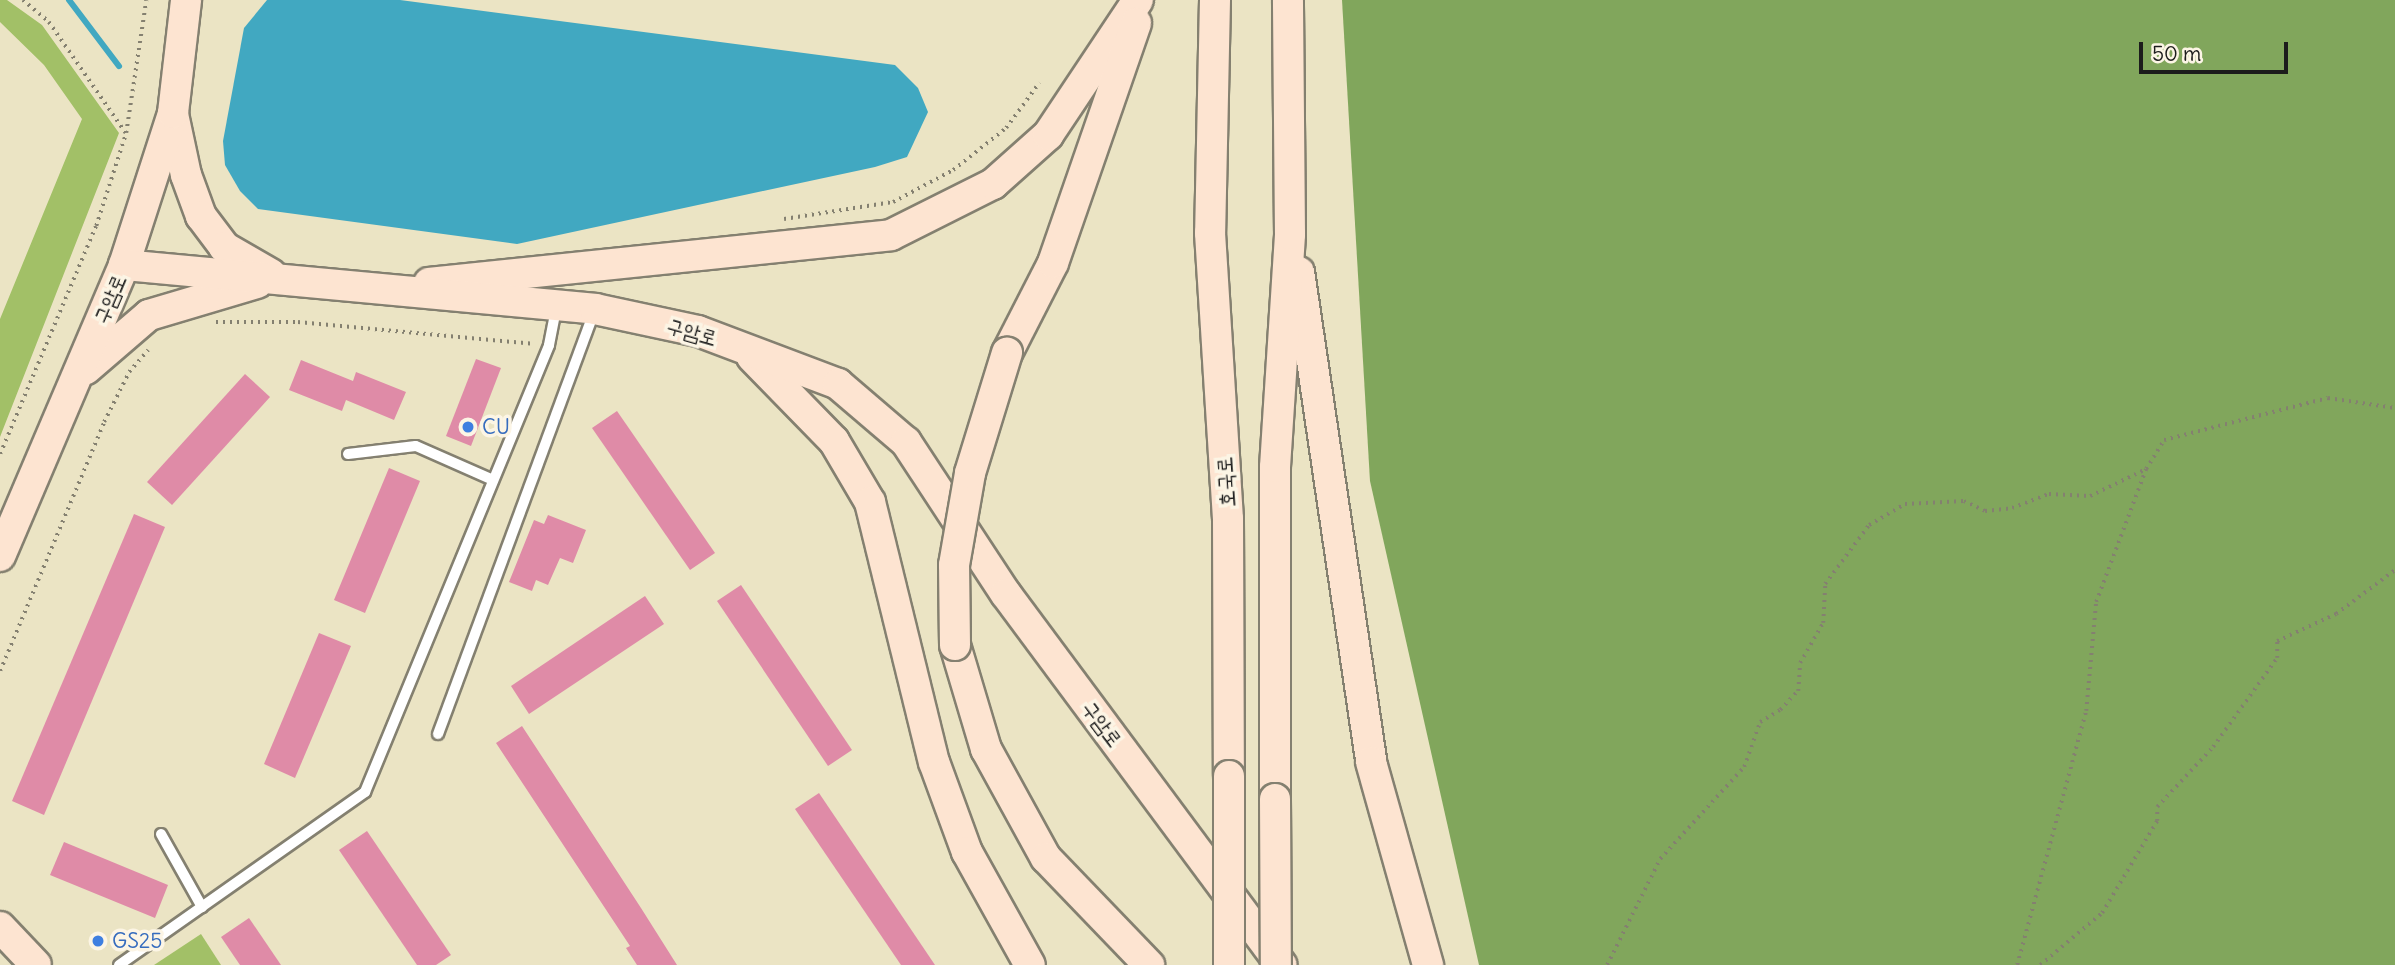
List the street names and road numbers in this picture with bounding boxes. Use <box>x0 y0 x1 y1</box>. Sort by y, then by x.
street label: 구암로 <box>88 271 132 327</box>
street label: 구암로 <box>664 313 720 351</box>
street label: 호국로 <box>1212 456 1240 508</box>
street label: 구암로 <box>1077 696 1127 752</box>

